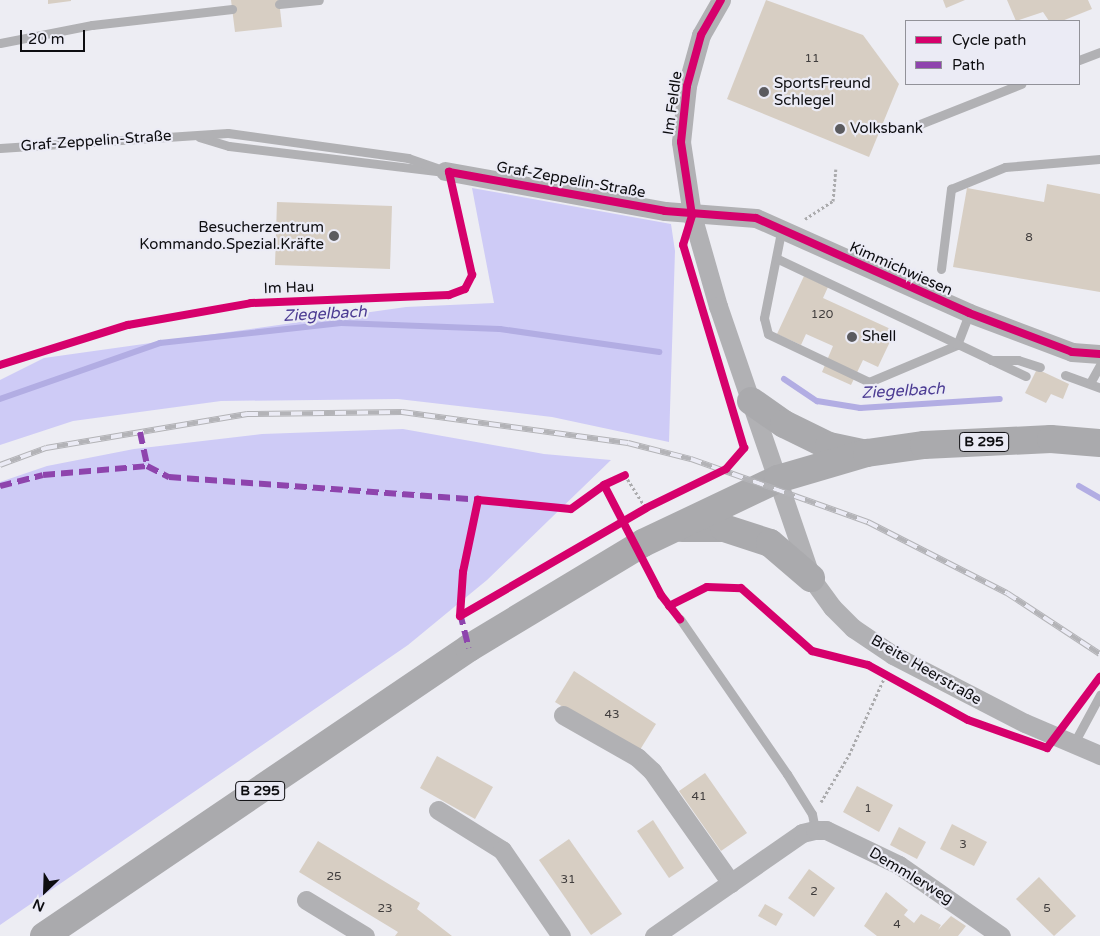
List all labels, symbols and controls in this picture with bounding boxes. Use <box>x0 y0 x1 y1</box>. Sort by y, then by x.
scale bar <box>22 20 88 52</box>
legend <box>905 20 1080 85</box>
text: 20 m <box>28 30 65 48</box>
text: Cycle path <box>952 31 1026 49</box>
house number: 11 <box>804 52 820 66</box>
text: Path <box>952 56 985 74</box>
street label: Im Feldle <box>660 70 686 136</box>
place label: SportsFreund Schlegel <box>774 74 871 109</box>
marker: SportsFreund Schlegel <box>758 86 770 98</box>
place label: Volksbank <box>850 120 923 138</box>
marker: Volksbank <box>834 123 846 135</box>
street label: Graf-Zeppelin-Straße <box>20 127 172 155</box>
street label: Graf-Zeppelin-Straße <box>495 158 647 202</box>
place label: Besucherzentrum Kommando.Spezial.Kräfte <box>139 218 324 253</box>
marker: Besucherzentrum Kommando.Spezial.Kräfte <box>328 230 340 242</box>
house number: 8 <box>1025 231 1033 245</box>
street label: Kimmichwiesen <box>847 238 955 300</box>
street label: Im Hau <box>263 278 315 298</box>
water label: Ziegelbach <box>283 302 367 326</box>
house number: 120 <box>811 308 833 322</box>
place label: Shell <box>862 328 896 346</box>
marker: Shell <box>846 331 858 343</box>
water label: Ziegelbach <box>861 379 945 403</box>
road number: B 295 <box>959 431 1009 454</box>
street label: Breite Heerstraße <box>868 631 984 709</box>
house number: 43 <box>604 708 620 722</box>
road number: B 295 <box>235 779 285 802</box>
house number: 41 <box>691 790 707 804</box>
house number: 1 <box>864 802 872 816</box>
house number: 3 <box>959 838 967 852</box>
street label: Demmlerweg <box>866 844 956 908</box>
north arrow <box>20 866 70 916</box>
house number: 25 <box>326 870 342 884</box>
house number: 31 <box>560 873 576 887</box>
house number: 2 <box>810 885 818 899</box>
text: N <box>30 895 47 915</box>
house number: 23 <box>377 902 393 916</box>
house number: 5 <box>1043 902 1051 916</box>
house number: 4 <box>893 918 901 932</box>

